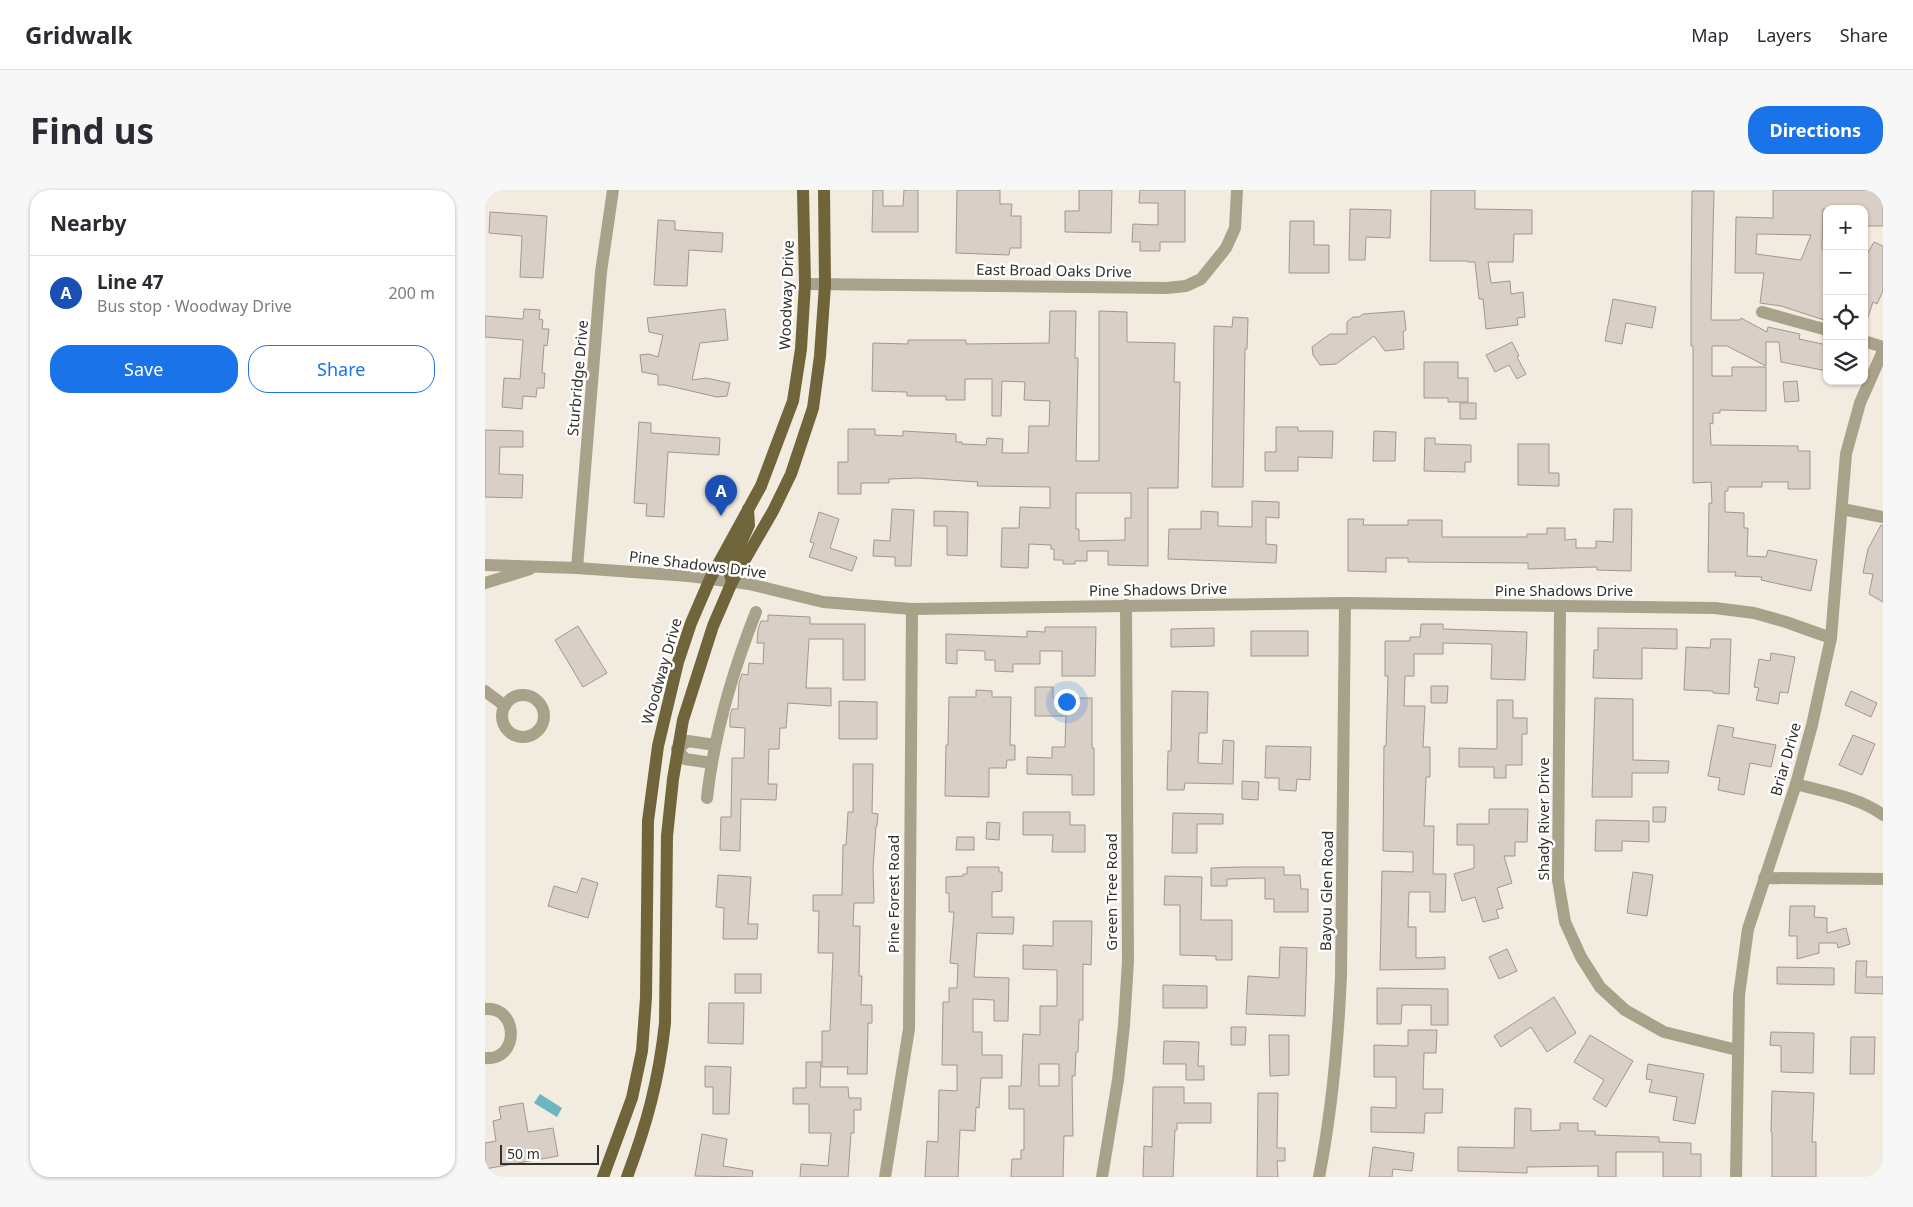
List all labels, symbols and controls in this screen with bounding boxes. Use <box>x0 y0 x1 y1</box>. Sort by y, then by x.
text: Gridwalk <box>25 18 132 51</box>
text: Map <box>1691 23 1729 47</box>
text: Layers <box>1757 23 1812 47</box>
text: Share <box>1840 23 1888 47</box>
button: Directions <box>1748 106 1883 154</box>
text: Find us <box>30 107 154 154</box>
map controls <box>1823 205 1868 385</box>
button: + <box>1823 205 1868 250</box>
text: Nearby <box>50 209 126 237</box>
street label: Woodway Drive <box>774 240 798 350</box>
button: − <box>1823 250 1868 295</box>
street label: East Broad Oaks Drive <box>976 259 1132 281</box>
text: Line 47 <box>97 269 164 295</box>
text: A <box>60 282 72 304</box>
text: 200 m <box>388 282 435 304</box>
text: Bus stop · Woodway Drive <box>97 295 292 317</box>
button: locate <box>1823 295 1868 340</box>
street label: Sturbridge Drive <box>562 319 592 437</box>
button: layers <box>1823 340 1868 385</box>
button: Save <box>50 345 238 393</box>
button: Share <box>248 345 435 393</box>
pin: A <box>705 475 737 516</box>
street label: Pine Shadows Drive <box>628 546 768 582</box>
street label: Pine Shadows Drive <box>1089 578 1227 600</box>
street label: Pine Shadows Drive <box>1495 580 1633 600</box>
street label: Woodway Drive <box>636 615 686 727</box>
your location <box>1054 689 1080 715</box>
street label: Briar Drive <box>1765 720 1805 798</box>
street label: Shady River Drive <box>1533 757 1553 881</box>
street label: Bayou Glen Road <box>1315 831 1337 951</box>
street label: Green Tree Road <box>1101 833 1121 951</box>
street label: Pine Forest Road <box>883 835 903 953</box>
scale bar <box>500 1142 599 1165</box>
text: 50 m <box>507 1144 540 1163</box>

